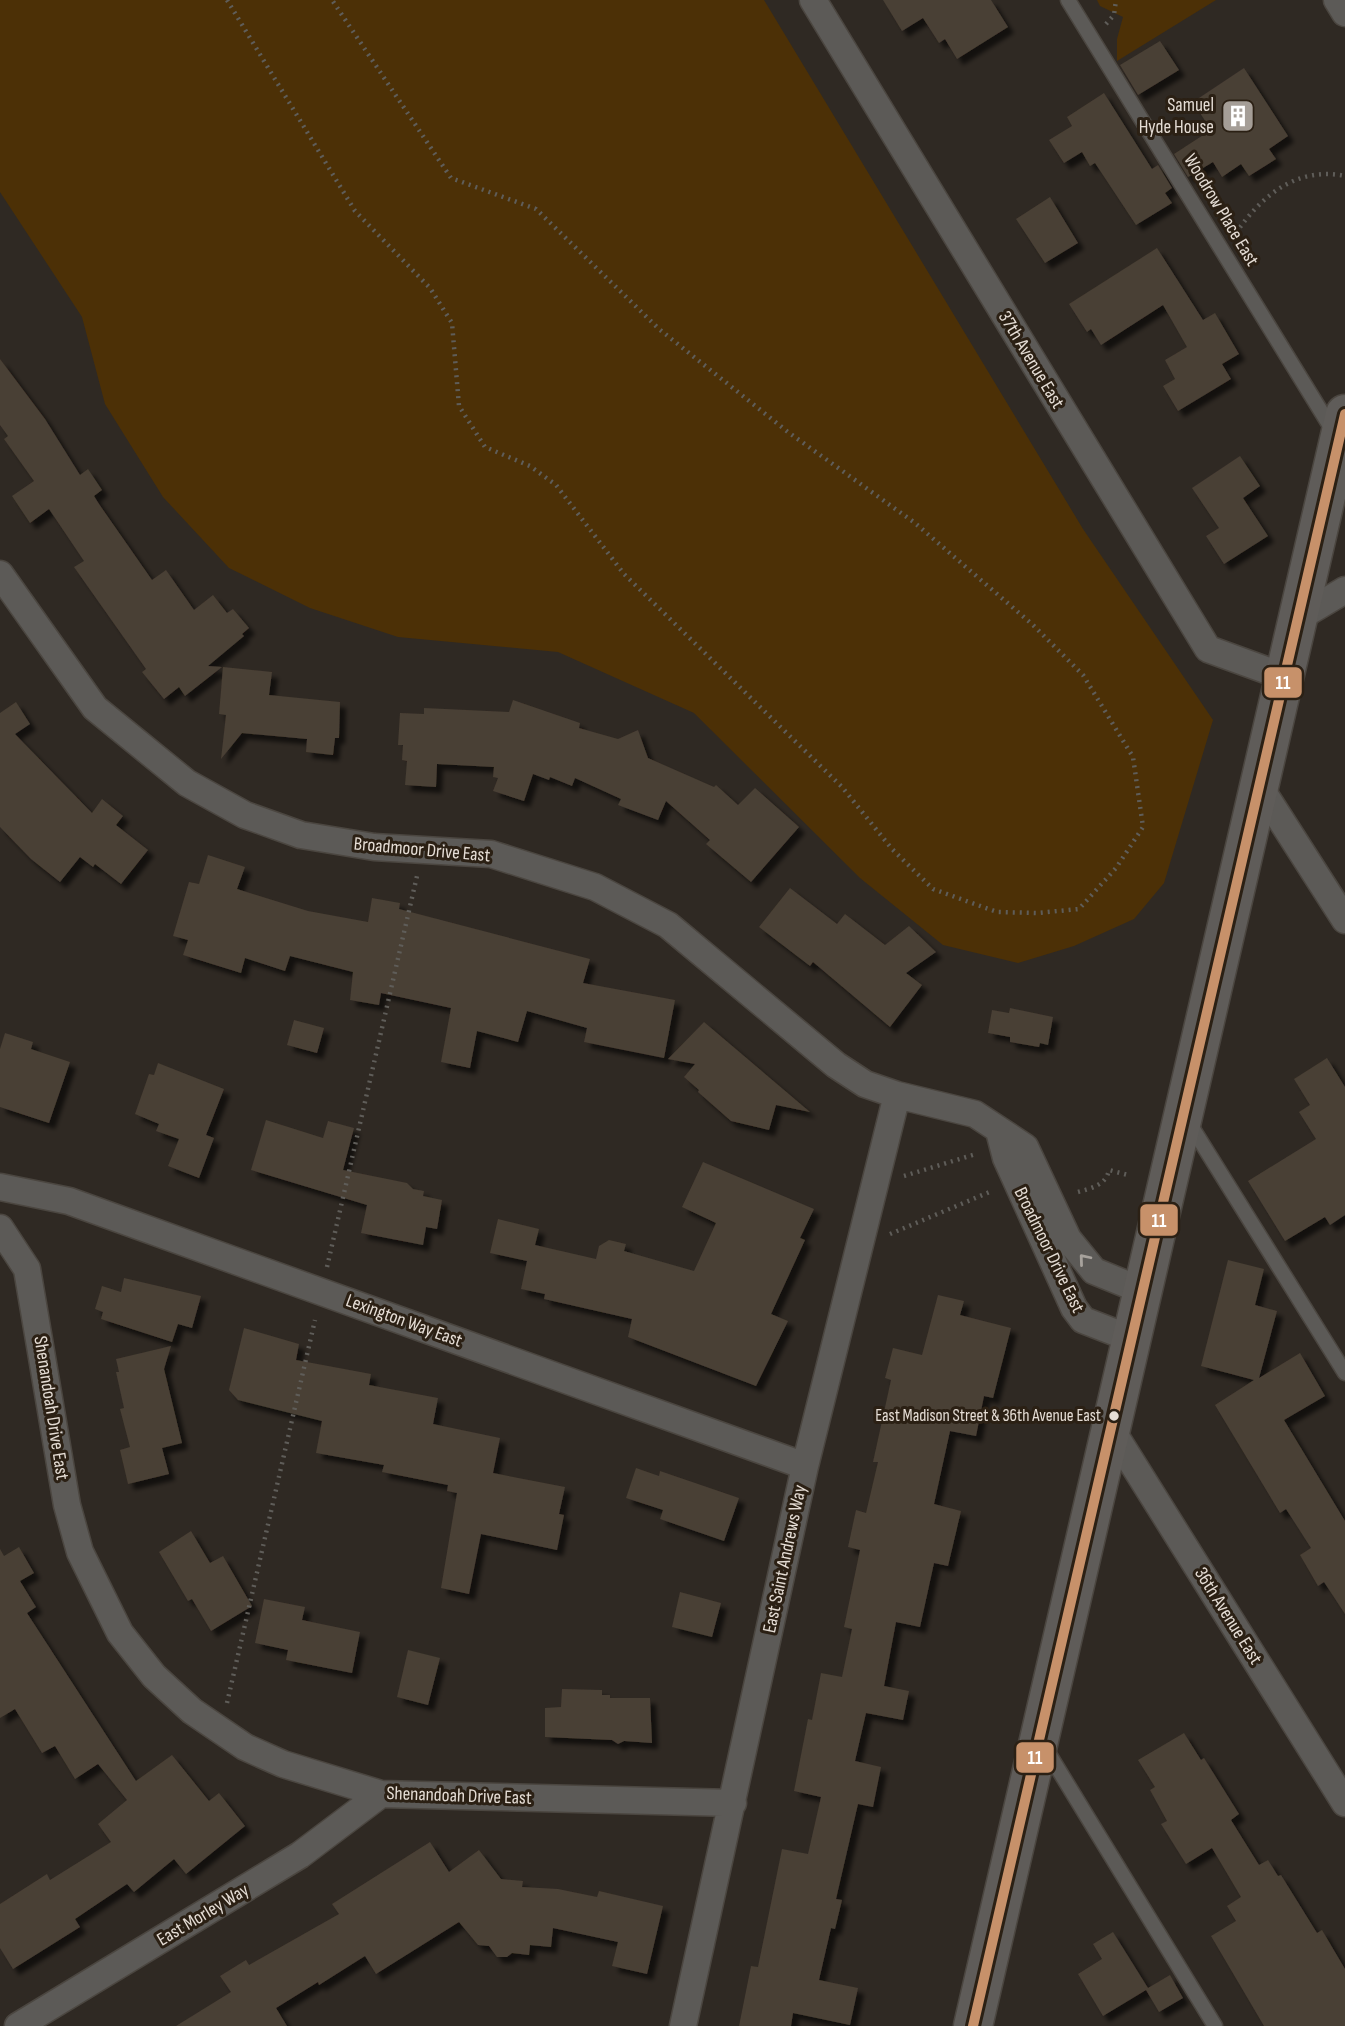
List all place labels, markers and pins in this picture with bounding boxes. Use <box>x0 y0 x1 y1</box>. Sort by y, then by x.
place label: Samuel Hyde House <box>1139 94 1214 139</box>
building icon: Samuel Hyde House <box>1219 97 1257 135</box>
place label: East Madison Street & 36th Avenue East <box>875 1406 1101 1426</box>
marker: East Madison Street & 36th Avenue East <box>1107 1409 1121 1423</box>

